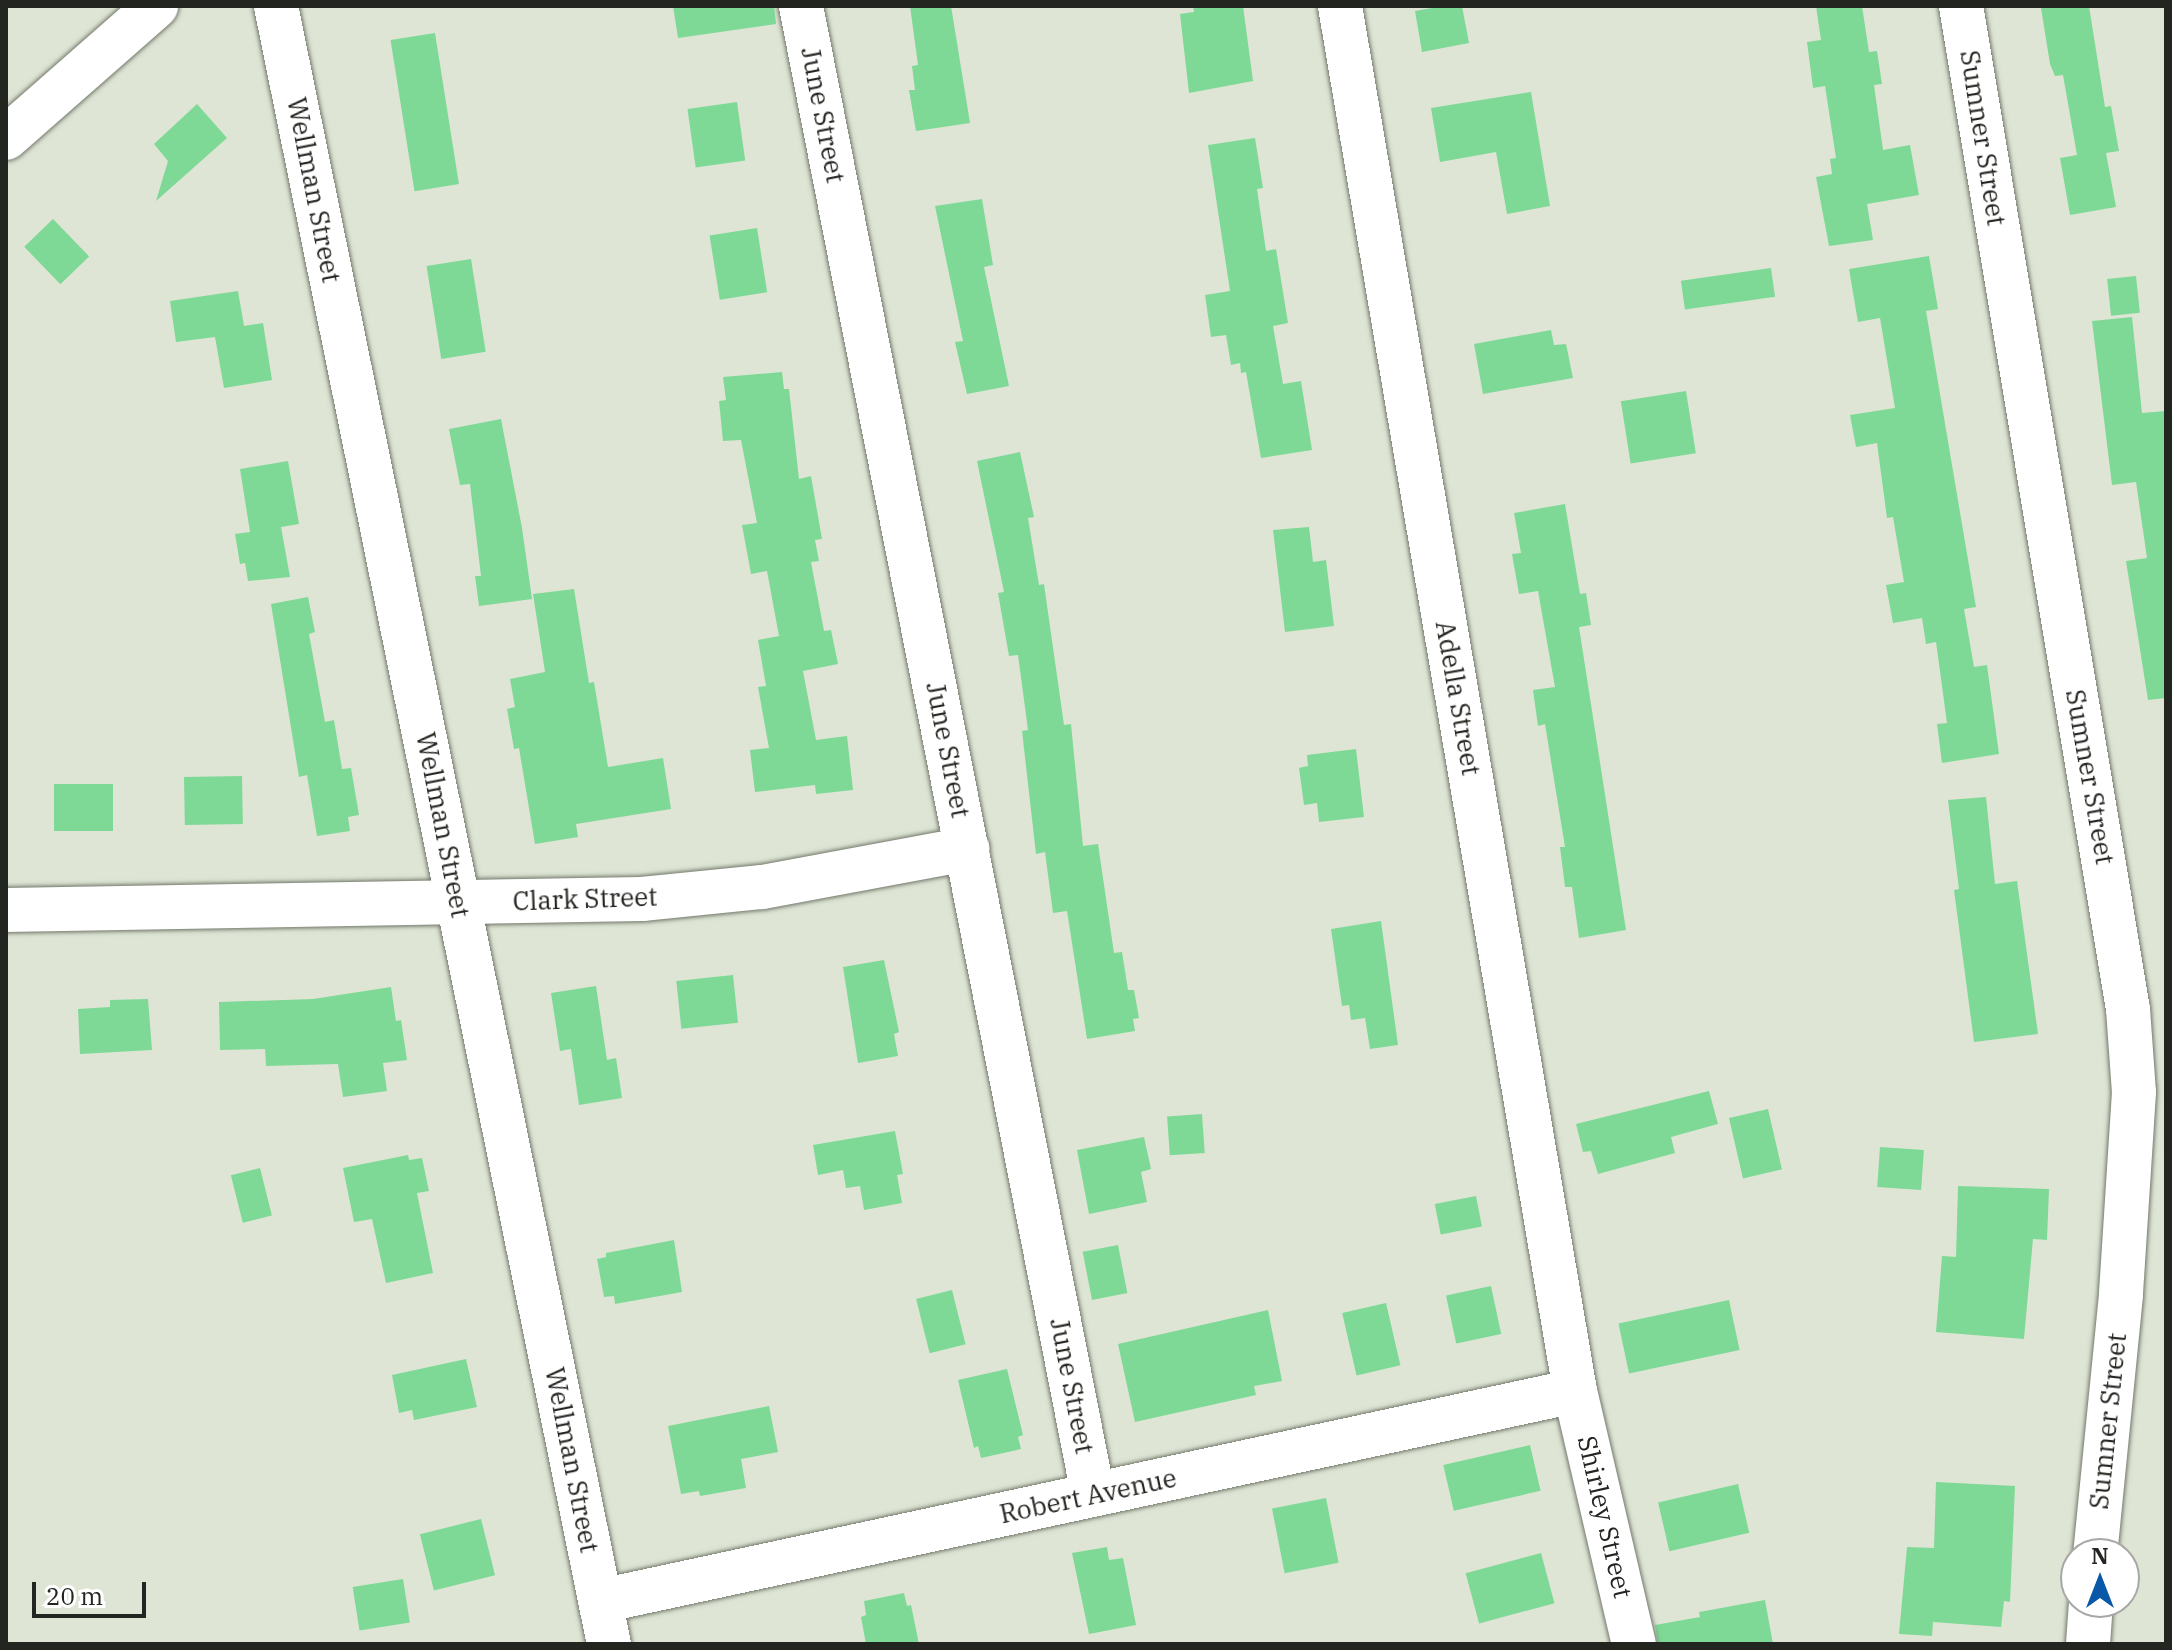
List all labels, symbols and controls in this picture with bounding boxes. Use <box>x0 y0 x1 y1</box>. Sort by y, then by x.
street label: June Street <box>795 45 851 185</box>
street label: Sumner Street <box>1954 48 2012 228</box>
street label: Wellman Street <box>281 95 347 285</box>
street label: Adella Street <box>1429 618 1487 778</box>
street label: June Street <box>920 680 976 820</box>
street label: Sumner Street <box>2059 687 2121 867</box>
street label: Wellman Street <box>410 730 476 920</box>
street label: Clark Street <box>512 881 658 917</box>
street label: June Street <box>1044 1316 1100 1456</box>
street label: Sumner Street <box>2083 1331 2133 1511</box>
street label: Wellman Street <box>539 1365 605 1555</box>
street label: Shirley Street <box>1571 1433 1639 1601</box>
street label: Robert Avenue <box>997 1462 1179 1530</box>
north arrow <box>2060 1538 2140 1618</box>
text: N <box>2091 1541 2109 1570</box>
scale bar <box>36 1566 150 1616</box>
text: 20 m <box>46 1580 103 1612</box>

